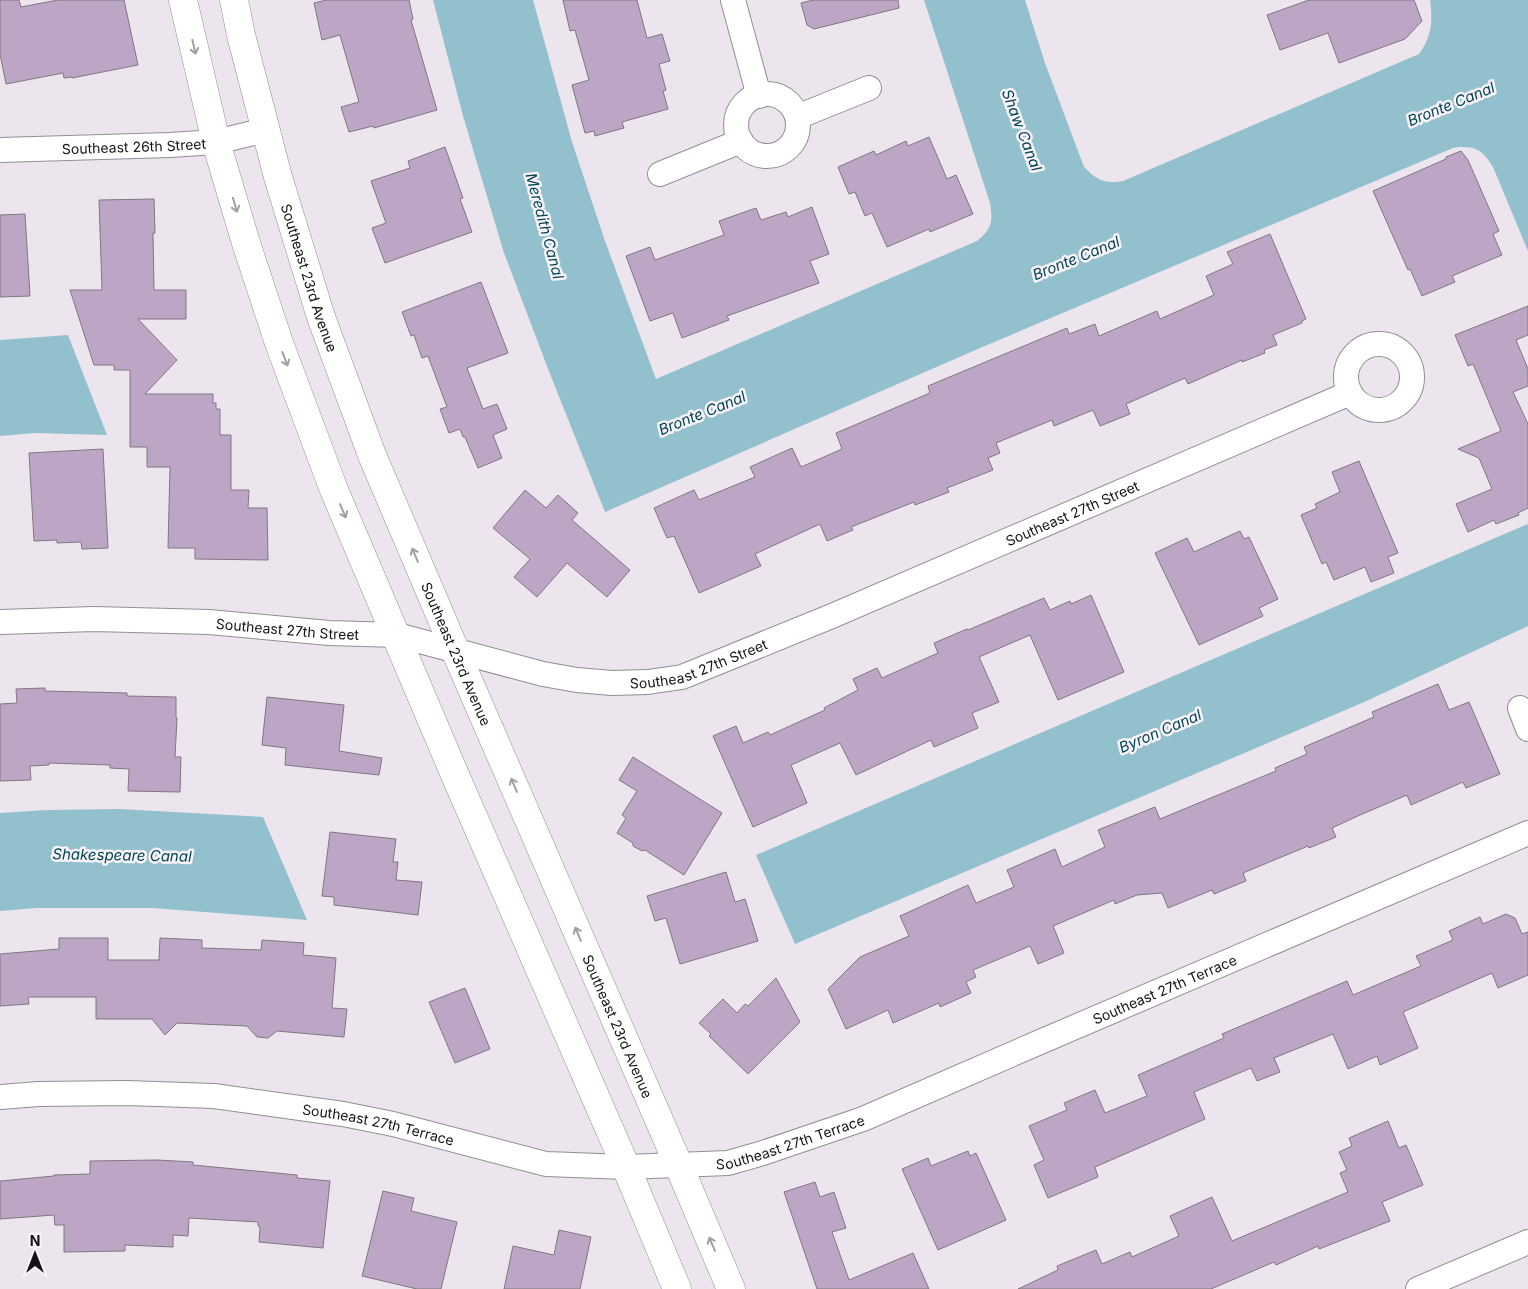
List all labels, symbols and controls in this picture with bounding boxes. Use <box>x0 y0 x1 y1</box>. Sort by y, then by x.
one-way arrow <box>190 39 199 55</box>
water label: Bronte Canal <box>1405 78 1498 130</box>
water label: Shaw Canal <box>998 86 1046 174</box>
street label: Southeast 26th Street <box>62 134 207 157</box>
water label: Meredith Canal <box>522 171 568 281</box>
one-way arrow <box>230 196 240 212</box>
street label: Southeast 23rd Avenue <box>278 201 342 354</box>
water label: Bronte Canal <box>1030 232 1123 284</box>
one-way arrow <box>281 351 290 366</box>
water label: Bronte Canal <box>656 387 749 439</box>
street label: Southeast 27th Street <box>1003 476 1142 549</box>
one-way arrow <box>339 503 349 518</box>
one-way arrow <box>409 548 419 563</box>
street label: Southeast 23rd Avenue <box>418 579 495 728</box>
street label: Southeast 27th Street <box>215 614 360 642</box>
street label: Southeast 27th Street <box>630 635 770 691</box>
water label: Byron Canal <box>1116 705 1204 757</box>
one-way arrow <box>508 778 518 793</box>
water label: Shakespeare Canal <box>52 844 192 866</box>
one-way arrow <box>573 927 583 942</box>
street label: Southeast 27th Terrace <box>1090 950 1239 1027</box>
street label: Southeast 23rd Avenue <box>580 952 657 1100</box>
street label: Southeast 27th Terrace <box>301 1100 456 1148</box>
street label: Southeast 27th Terrace <box>716 1111 866 1172</box>
north arrow <box>10 1229 60 1279</box>
text: N <box>30 1232 40 1249</box>
one-way arrow <box>706 1237 716 1252</box>

